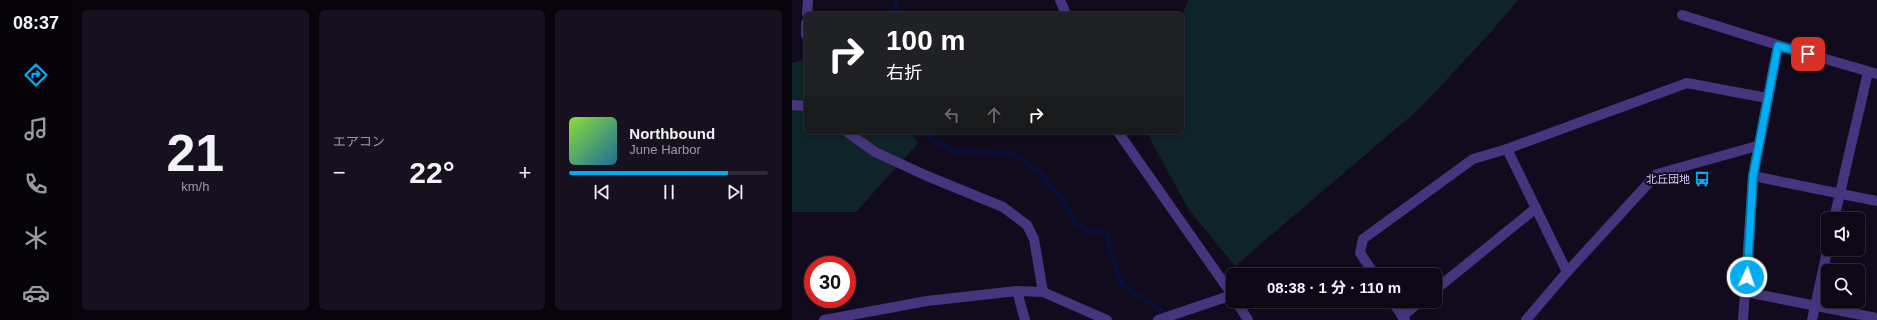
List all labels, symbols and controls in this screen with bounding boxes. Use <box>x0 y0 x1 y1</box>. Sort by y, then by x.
text: 08:37 <box>13 13 59 33</box>
text: 100 m <box>886 25 965 56</box>
icon: right <box>820 28 872 80</box>
pin <box>1791 37 1825 71</box>
icon: arrive <box>1797 43 1819 65</box>
icon: directions <box>22 61 50 89</box>
text: 右折 <box>886 63 922 83</box>
icon: left <box>941 104 963 126</box>
icon: ahead <box>983 104 1005 126</box>
icon: right <box>1025 104 1047 126</box>
icon: music <box>22 115 50 143</box>
text: 21 <box>166 124 224 182</box>
text: Northbound <box>629 125 715 142</box>
text: エアコン <box>333 134 385 149</box>
text: June Harbor <box>629 142 701 157</box>
text: 22° <box>409 156 455 189</box>
text: − <box>333 160 346 185</box>
text: + <box>518 160 531 185</box>
icon: phone <box>22 170 50 198</box>
bus stop icon: 北丘団地 <box>1693 170 1711 188</box>
place label: 北丘団地 <box>1646 173 1690 185</box>
text: km/h <box>181 179 209 194</box>
icon: previous <box>591 181 613 203</box>
icon: pause <box>658 181 680 203</box>
icon: next <box>724 181 746 203</box>
map controls <box>1821 212 1865 308</box>
button: sound <box>1821 212 1865 256</box>
icon: climate <box>22 224 50 252</box>
speed limit sign: 30 <box>804 256 856 308</box>
position arrow <box>1726 256 1768 298</box>
button: search <box>1821 264 1865 308</box>
icon: car <box>22 279 50 307</box>
text: 08:38 · 1 分 · 110 m <box>1267 279 1401 296</box>

